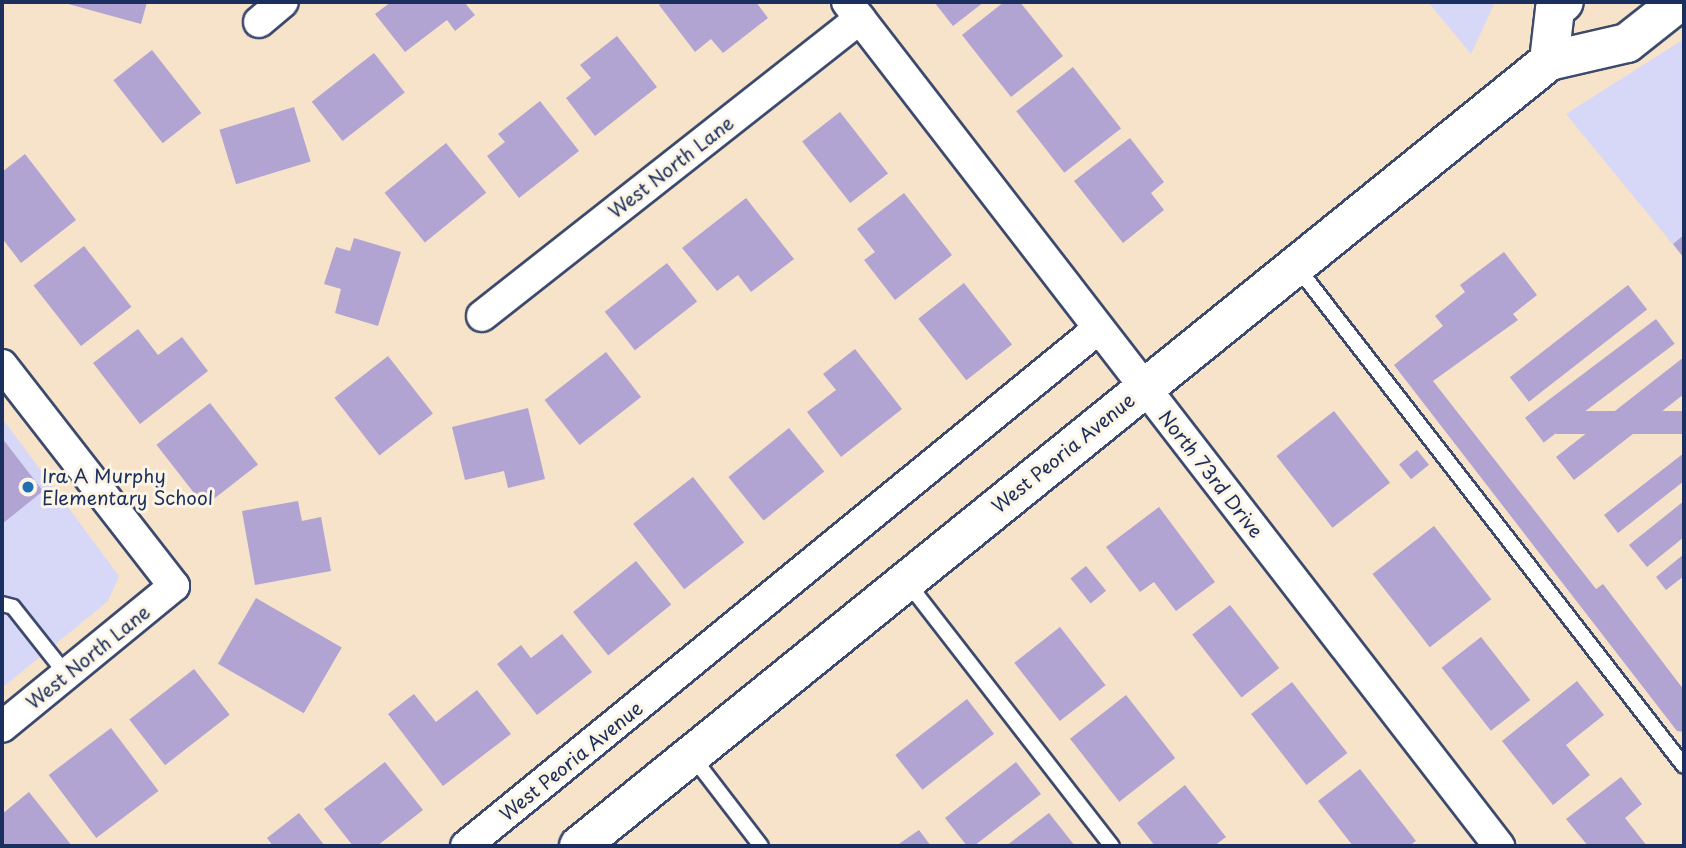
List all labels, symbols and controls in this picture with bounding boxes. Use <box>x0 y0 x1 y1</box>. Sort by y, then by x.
street label: West North Lane <box>603 111 739 223</box>
street label: West Peoria Avenue <box>986 388 1140 518</box>
street label: North 73rd Drive <box>1154 405 1268 543</box>
place label: Ira A Murphy Elementary School <box>42 465 213 509</box>
marker: Ira A Murphy Elementary School <box>20 479 36 495</box>
street label: West North Lane <box>21 600 155 714</box>
street label: West Peoria Avenue <box>494 696 648 826</box>

